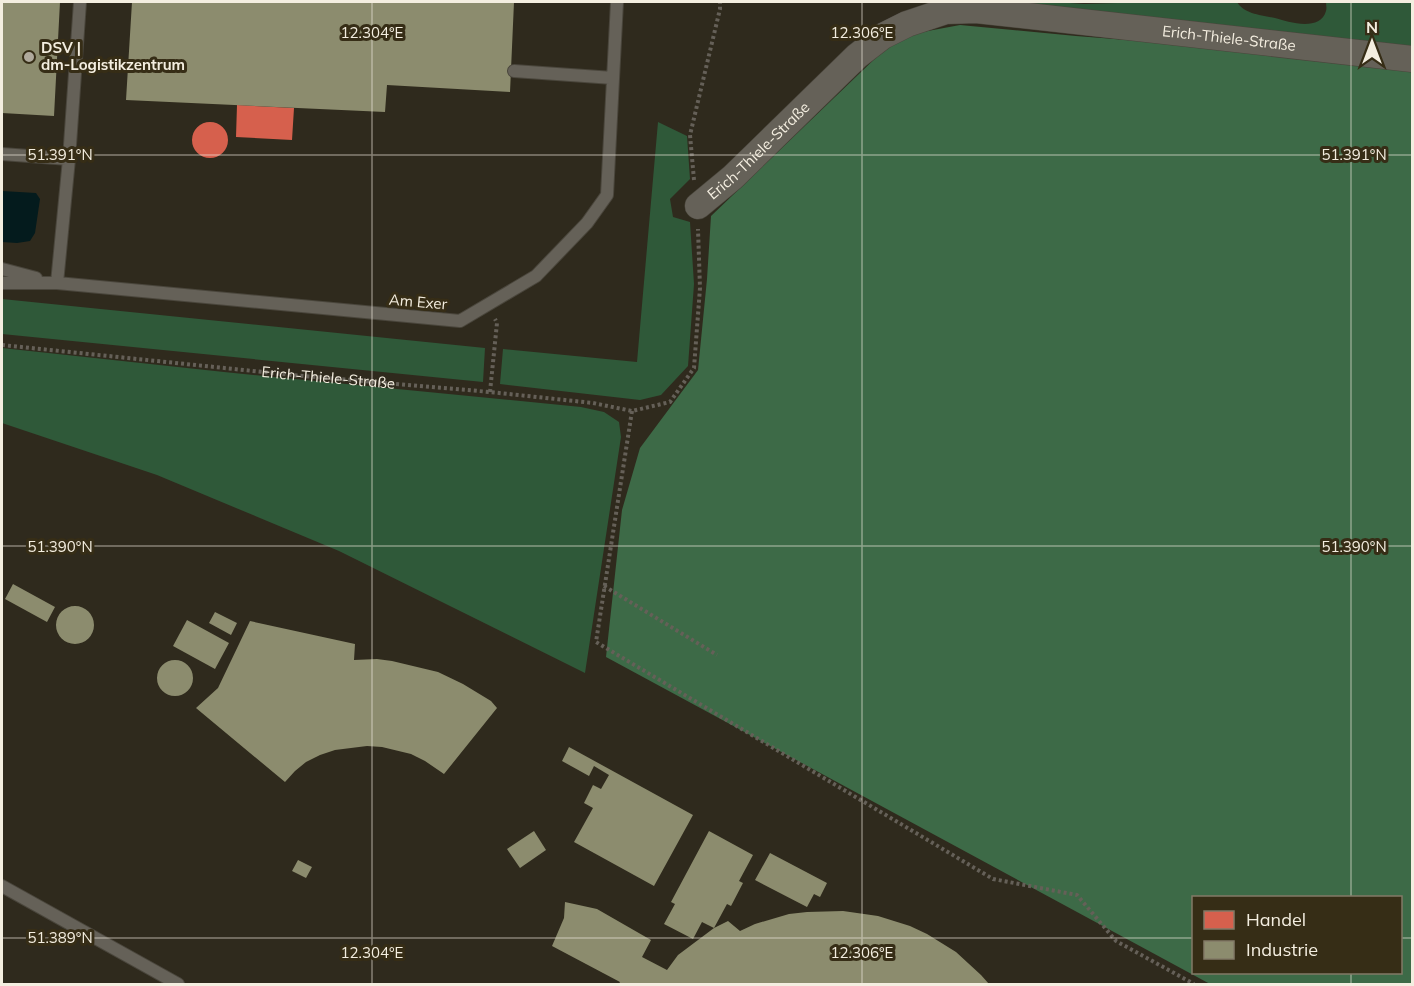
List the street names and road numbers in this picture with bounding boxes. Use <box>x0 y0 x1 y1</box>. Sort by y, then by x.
street label: Erich-Thiele-Straße <box>1161 21 1297 55</box>
street label: Erich-Thiele-Straße <box>703 97 813 203</box>
street label: Am Exer <box>388 289 449 314</box>
street label: Erich-Thiele-Straße <box>261 362 396 393</box>

